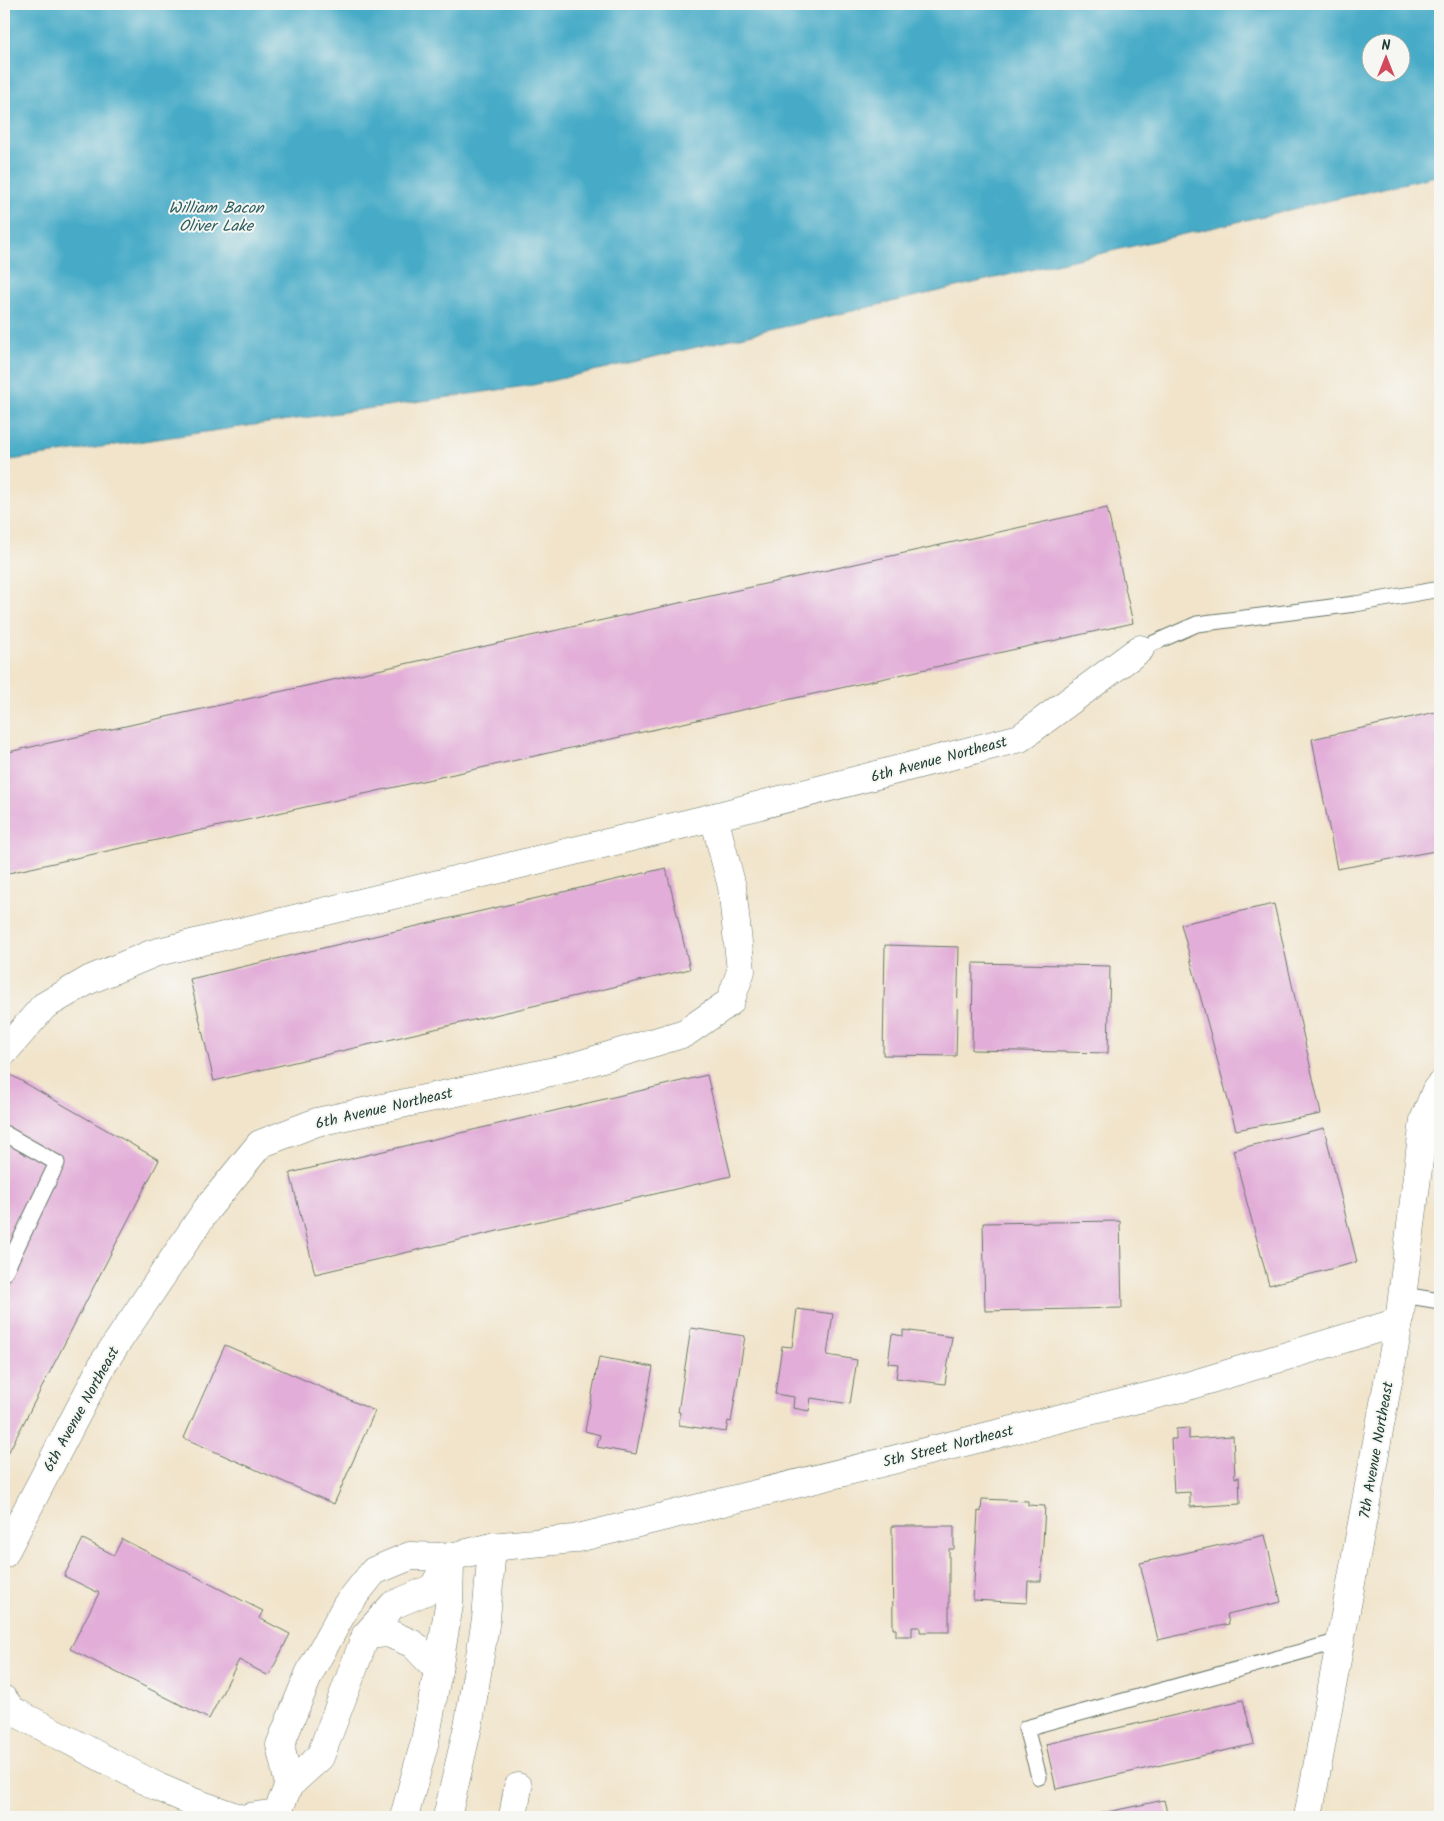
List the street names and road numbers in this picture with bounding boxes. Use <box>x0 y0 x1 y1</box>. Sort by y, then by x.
street label: 6th Avenue Northeast <box>868 730 1010 790</box>
street label: 6th Avenue Northeast <box>313 1081 455 1136</box>
street label: 6th Avenue Northeast <box>37 1342 126 1477</box>
street label: 7th Avenue Northeast <box>1353 1380 1401 1521</box>
street label: 5th Street Northeast <box>880 1419 1016 1475</box>

